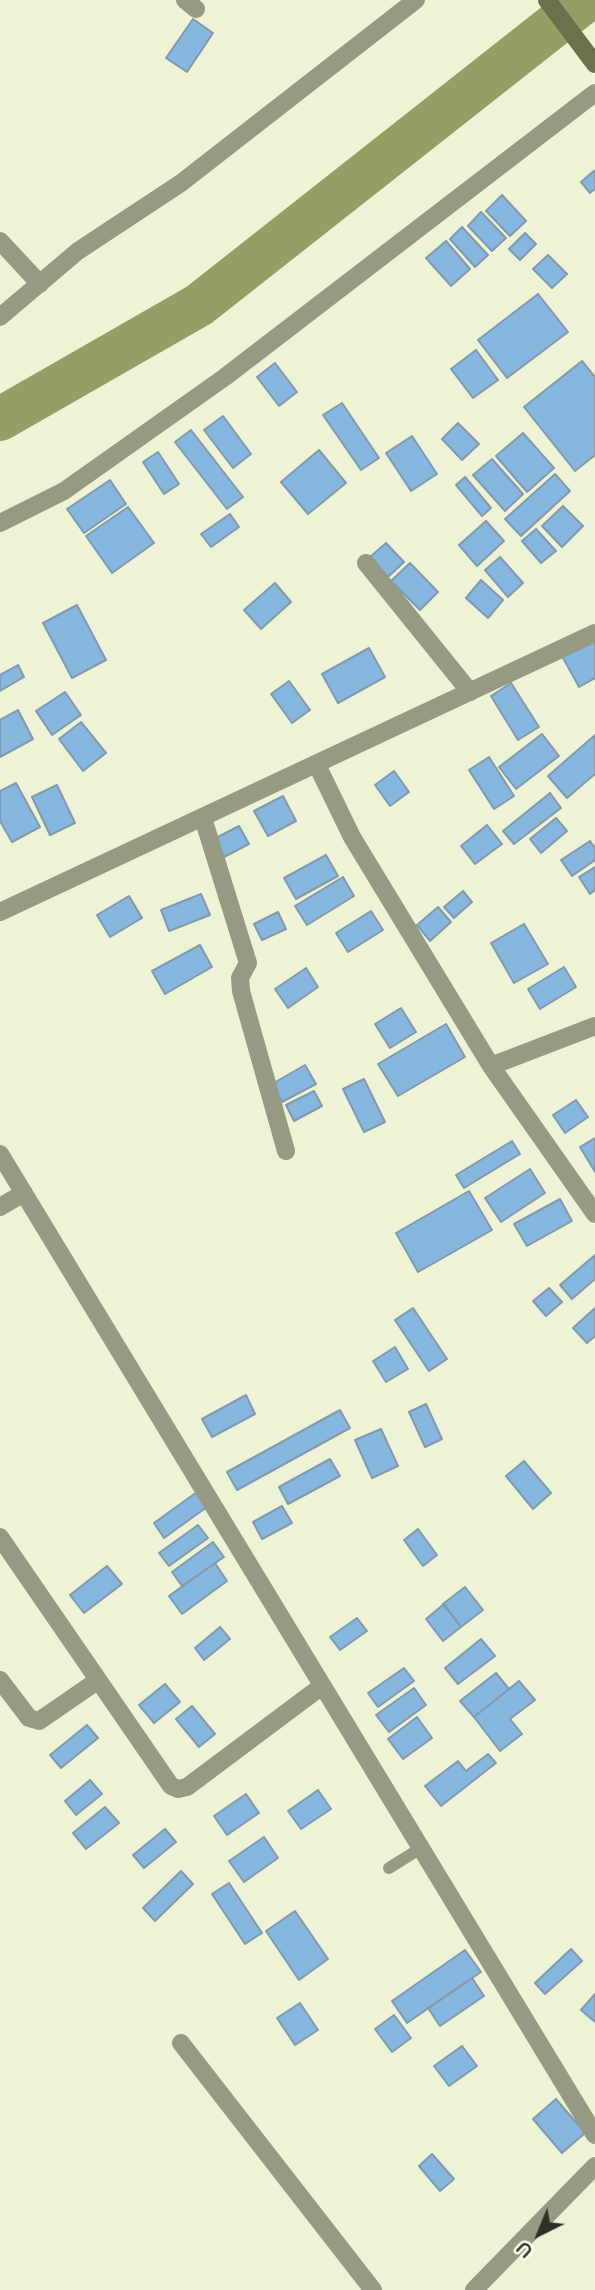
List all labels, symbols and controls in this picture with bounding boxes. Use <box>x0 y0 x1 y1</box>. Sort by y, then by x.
north arrow <box>504 2199 574 2269</box>
text: U <box>512 2236 537 2262</box>

